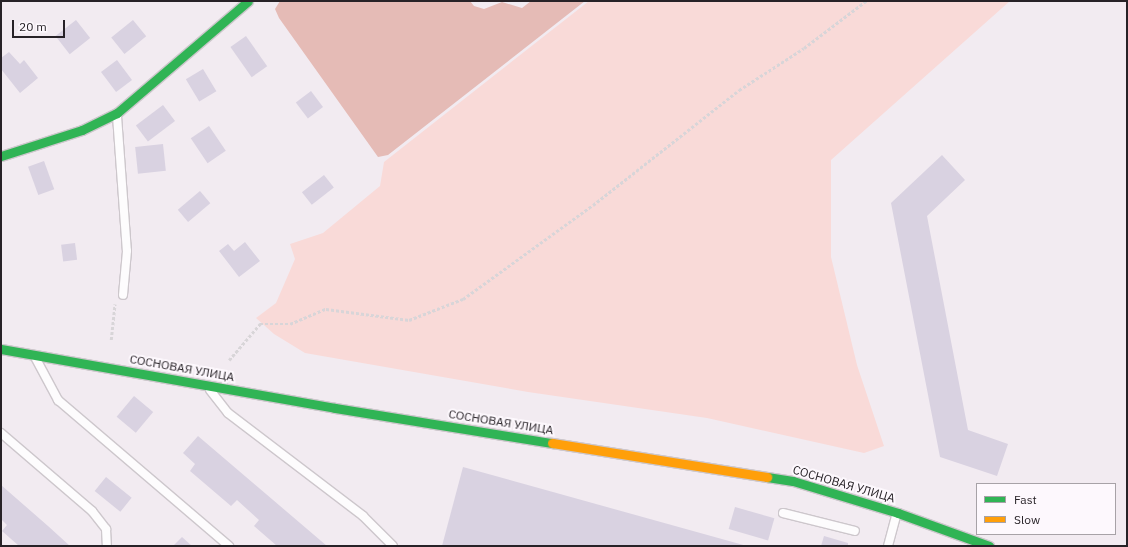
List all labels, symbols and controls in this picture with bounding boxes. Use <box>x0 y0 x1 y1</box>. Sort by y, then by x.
scale bar <box>14 12 67 38</box>
text: 20 m <box>19 19 47 34</box>
street label: СОСНОВАЯ УЛИЦА <box>129 352 235 384</box>
street label: СОСНОВАЯ УЛИЦА <box>448 407 554 437</box>
street label: СОСНОВАЯ УЛИЦА <box>791 462 897 506</box>
legend <box>976 483 1116 535</box>
text: Fast <box>1014 492 1037 507</box>
text: Slow <box>1014 512 1040 527</box>

